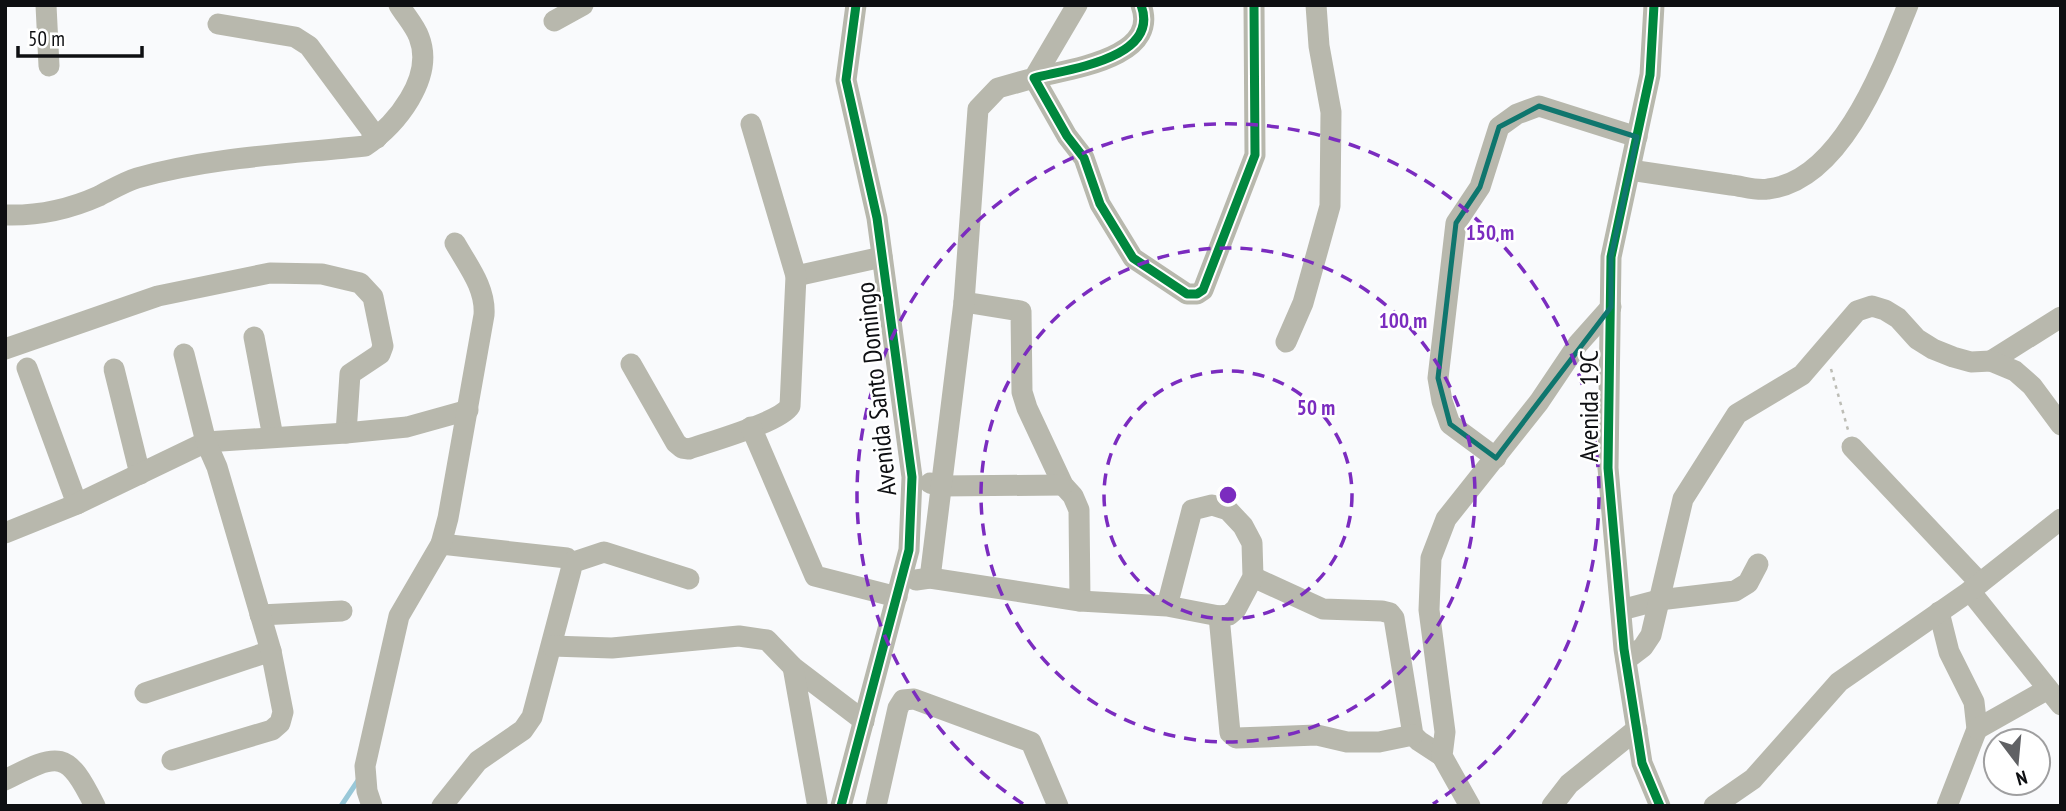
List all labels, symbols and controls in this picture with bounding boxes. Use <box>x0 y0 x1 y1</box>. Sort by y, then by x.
scale bar <box>18 14 142 58</box>
text: 50 m <box>28 25 65 52</box>
text: 150 m <box>1466 219 1514 246</box>
street label: Avenida Santo Domingo <box>848 281 903 497</box>
text: 100 m <box>1379 307 1427 334</box>
street label: Avenida 19C <box>1572 350 1605 462</box>
text: 50 m <box>1297 394 1335 421</box>
centre of rings <box>1216 483 1240 507</box>
north arrow <box>1982 727 2052 797</box>
text: N <box>2013 765 2030 791</box>

